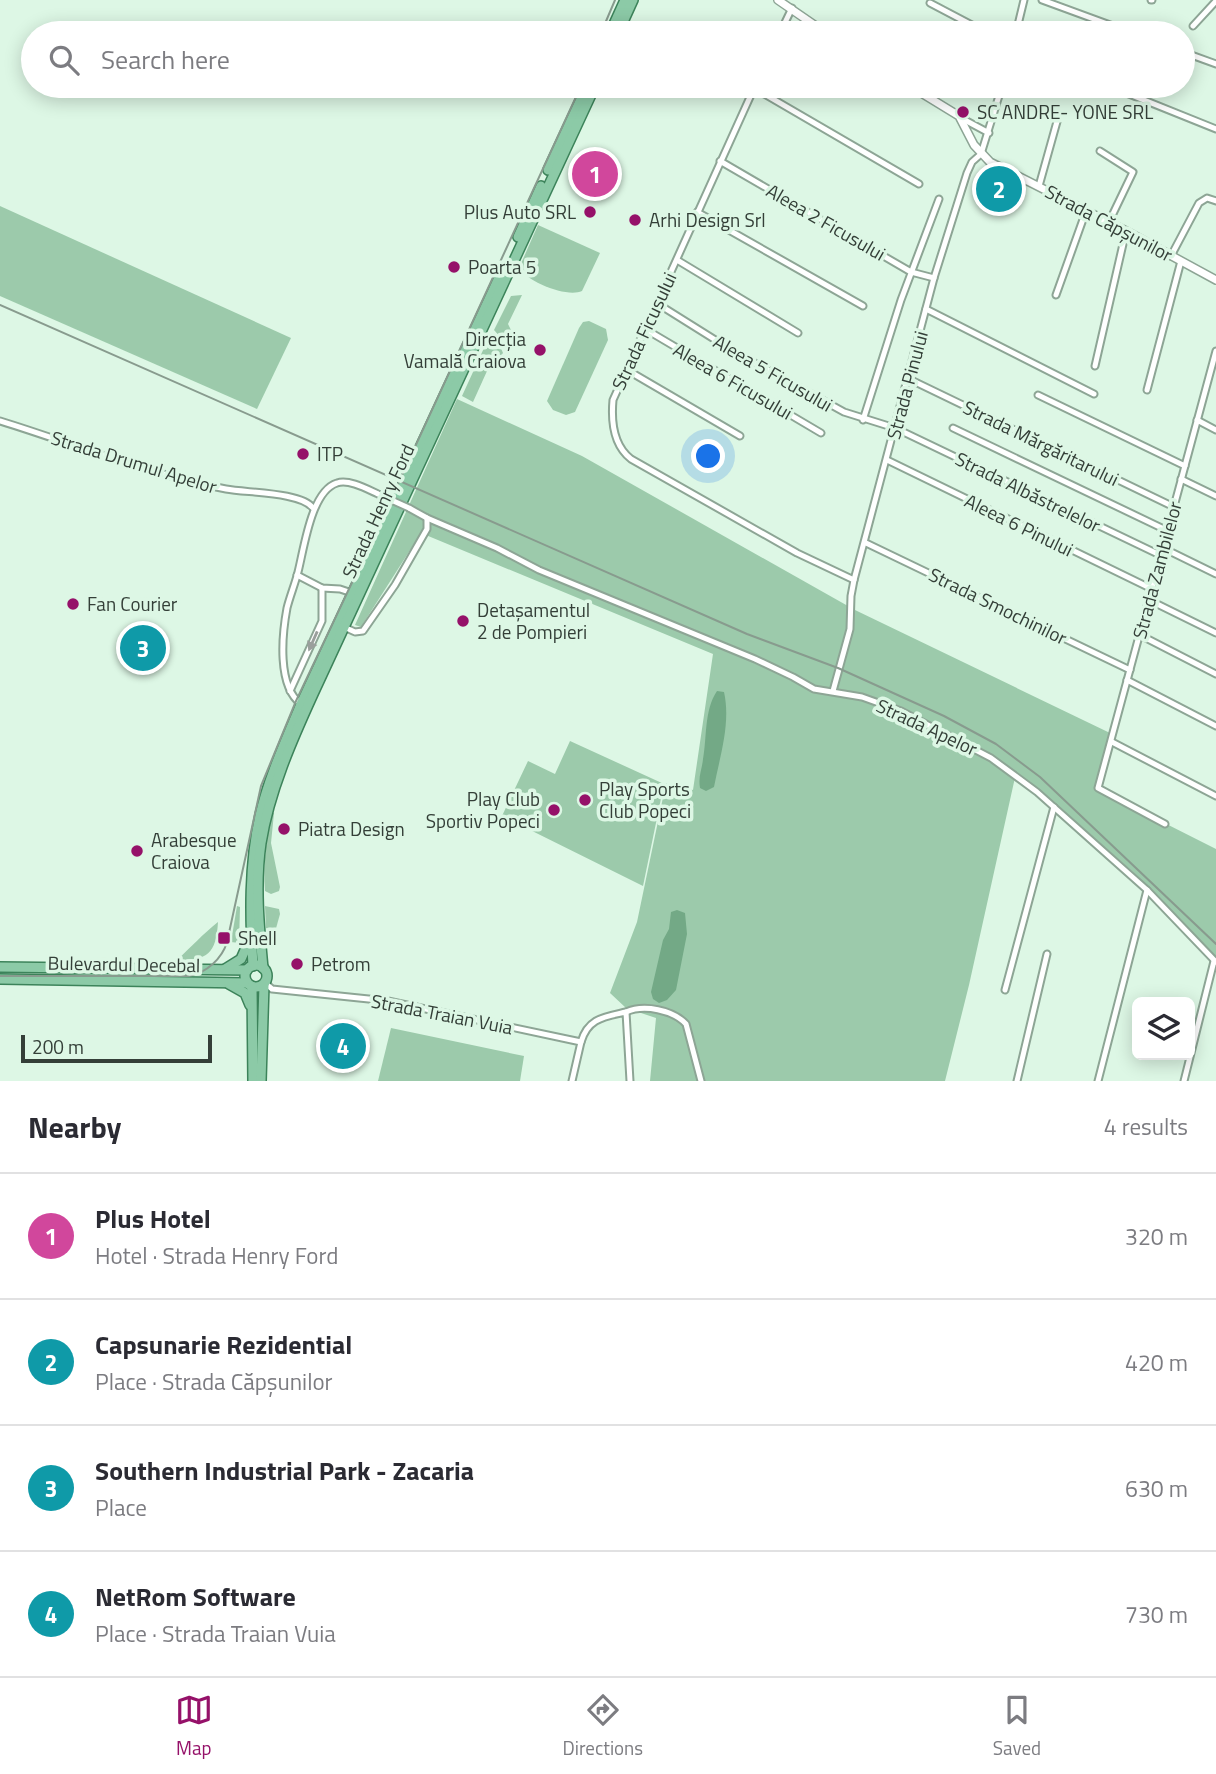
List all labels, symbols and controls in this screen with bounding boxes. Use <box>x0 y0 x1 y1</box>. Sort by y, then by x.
search box <box>21 21 1195 98</box>
text: Search here <box>101 40 230 79</box>
icon: search <box>45 41 83 79</box>
place label: SC ANDRE- YONE SRL <box>977 97 1153 126</box>
marker: SC ANDRE- YONE SRL <box>955 104 971 120</box>
pin: 1 <box>572 148 618 200</box>
pin: 2 <box>976 163 1022 215</box>
street label: Aleea 2 Ficusului <box>761 176 891 268</box>
street label: Strada Căpșunilor <box>1040 177 1179 269</box>
place label: Plus Auto SRL <box>464 197 576 226</box>
marker: Plus Auto SRL <box>582 204 598 220</box>
place label: Arhi Design Srl <box>649 205 766 234</box>
marker: Arhi Design Srl <box>627 212 643 228</box>
place label: Poarta 5 <box>468 252 536 281</box>
marker: Poarta 5 <box>446 259 462 275</box>
street label: Strada Ficusului <box>604 267 683 394</box>
place label: Direcția Vamală Craiova <box>404 324 526 375</box>
street label: Aleea 5 Ficusului <box>708 327 838 419</box>
street label: Strada Pinului <box>878 328 935 442</box>
street label: Aleea 6 Ficusului <box>668 335 798 427</box>
marker: Direcția Vamală Craiova <box>532 342 548 358</box>
street label: Strada Mărgăritarului <box>958 392 1124 493</box>
street label: Strada Drumul Apelor <box>48 423 221 501</box>
place label: ITP <box>317 439 343 468</box>
street label: Strada Henry Ford <box>334 439 421 583</box>
your location <box>691 439 725 473</box>
street label: Strada Albăstrelelor <box>951 444 1106 539</box>
marker: ITP <box>295 446 311 462</box>
street label: Aleea 6 Pinului <box>960 486 1079 563</box>
street label: Strada Zambilelor <box>1124 497 1189 642</box>
street label: Strada Smochinilor <box>924 559 1073 652</box>
place label: Fan Courier <box>87 589 178 618</box>
place label: Detașamentul 2 de Pompieri <box>477 595 590 646</box>
marker: Fan Courier <box>65 596 81 612</box>
marker: Detașamentul 2 de Pompieri <box>455 613 471 629</box>
pin: 3 <box>120 622 166 674</box>
one-way arrow <box>307 631 318 652</box>
street label: Strada Apelor <box>872 690 983 763</box>
place label: Play Sports Club Popeci <box>599 774 691 825</box>
place label: Play Club Sportiv Popeci <box>426 784 540 835</box>
marker: Play Sports Club Popeci <box>577 792 593 808</box>
marker: Play Club Sportiv Popeci <box>546 802 562 818</box>
place label: Piatra Design <box>298 814 405 843</box>
marker: Piatra Design <box>276 821 292 837</box>
place label: Arabesque Craiova <box>151 825 237 876</box>
marker: Arabesque Craiova <box>129 843 145 859</box>
place label: Shell <box>238 923 277 952</box>
marker: Shell <box>216 930 232 946</box>
street label: Bulevardul Decebal <box>47 948 201 979</box>
place label: Petrom <box>311 949 371 978</box>
marker: Petrom <box>289 956 305 972</box>
street label: Strada Traian Vuia <box>369 986 516 1042</box>
map controls <box>1132 997 1195 1060</box>
button: layers <box>1132 997 1195 1060</box>
pin: 4 <box>320 1020 366 1072</box>
scale bar <box>21 1032 212 1064</box>
text: 200 m <box>32 1032 84 1061</box>
text: Nearby <box>28 1104 121 1150</box>
text: 4 results <box>1104 1109 1188 1144</box>
text: Plus Hotel <box>95 1199 211 1238</box>
text: 1 <box>45 1219 57 1254</box>
text: 320 m <box>1125 1219 1188 1254</box>
text: Hotel · Strada Henry Ford <box>95 1238 338 1273</box>
text: Capsunarie Rezidential <box>95 1325 352 1364</box>
text: 2 <box>45 1345 57 1380</box>
text: 420 m <box>1125 1345 1188 1380</box>
text: Place · Strada Căpșunilor <box>95 1364 333 1399</box>
text: Southern Industrial Park - Zacaria <box>95 1451 474 1490</box>
text: 3 <box>45 1471 57 1506</box>
text: 630 m <box>1125 1471 1188 1506</box>
text: Place <box>95 1490 147 1525</box>
text: NetRom Software <box>95 1577 296 1616</box>
text: 4 <box>45 1597 57 1632</box>
text: 730 m <box>1125 1597 1188 1632</box>
text: Place · Strada Traian Vuia <box>95 1616 336 1651</box>
tab: Map <box>175 1691 213 1762</box>
tab: Directions <box>563 1691 643 1762</box>
tab: Saved <box>993 1691 1041 1762</box>

